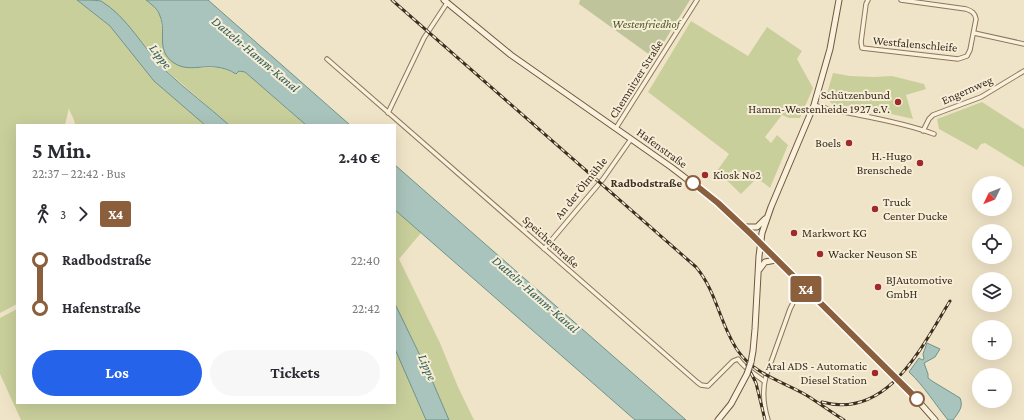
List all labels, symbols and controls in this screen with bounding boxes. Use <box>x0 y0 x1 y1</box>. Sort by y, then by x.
water label: Datteln-Hamm-Kanal <box>209 13 303 96</box>
park label: Westenfriedhof <box>612 17 682 31</box>
street label: Westfalenschleife <box>872 33 958 55</box>
street label: Chemnitzer Straße <box>606 37 666 121</box>
water label: Lippe <box>146 41 175 72</box>
street label: Engernweg <box>939 72 995 107</box>
place label: Schützenbund Hamm-Westenheide 1927 e.V. <box>748 88 891 116</box>
marker: Schützenbund Hamm-Westenheide 1927 e.V. <box>893 97 903 107</box>
street label: Hafenstraße <box>634 125 690 171</box>
place label: Boels <box>815 136 841 150</box>
text: 5 Min. <box>32 138 91 163</box>
marker: Boels <box>844 138 854 148</box>
place label: H.-Hugo Brenschede <box>857 149 912 177</box>
text: 2.40 € <box>338 150 380 166</box>
street label: An der Ölmühle <box>552 154 610 222</box>
marker: H.-Hugo Brenschede <box>915 158 925 168</box>
text: 22:37 – 22:42 · Bus <box>32 166 126 181</box>
place label: Kiosk No2 <box>713 168 761 182</box>
marker: Kiosk No2 <box>700 170 710 180</box>
marker: Radbodstraße <box>685 175 701 191</box>
place label: Radbodstraße <box>611 176 682 190</box>
north arrow <box>972 176 1012 216</box>
map controls <box>972 176 1012 408</box>
place label: Truck Center Ducke <box>883 195 948 223</box>
icon: walk <box>32 203 54 225</box>
icon: forward <box>72 203 94 225</box>
marker: Truck Center Ducke <box>870 204 880 214</box>
text: X4 <box>108 206 123 222</box>
text: 3 <box>60 207 66 222</box>
street label: Speicherstraße <box>520 213 582 271</box>
button: locate <box>972 224 1012 264</box>
place label: Markwort KG <box>802 226 867 240</box>
marker: Markwort KG <box>789 228 799 238</box>
place label: Wacker Neuson SE <box>828 247 918 261</box>
marker: Wacker Neuson SE <box>815 249 825 259</box>
text: Radbodstraße <box>62 252 151 268</box>
text: 22:40 <box>351 253 380 268</box>
water label: Datteln-Hamm-Kanal <box>489 253 583 337</box>
button: layers <box>972 272 1012 312</box>
place label: BJAutomotive GmbH <box>886 273 952 301</box>
line badge: X4 <box>788 276 824 302</box>
text: X4 <box>798 281 814 297</box>
marker: BJAutomotive GmbH <box>873 282 883 292</box>
text: Hafenstraße <box>62 300 141 316</box>
text: 22:42 <box>352 301 380 316</box>
button: + <box>972 320 1012 360</box>
button: Los <box>32 350 202 396</box>
button: Tickets <box>210 350 380 396</box>
water label: Lippe <box>415 352 440 383</box>
place label: Aral ADS - Automatic Diesel Station <box>766 359 868 387</box>
marker: Aral ADS - Automatic Diesel Station <box>870 368 880 378</box>
button: − <box>972 368 1012 408</box>
unlabelled marker <box>909 391 925 407</box>

